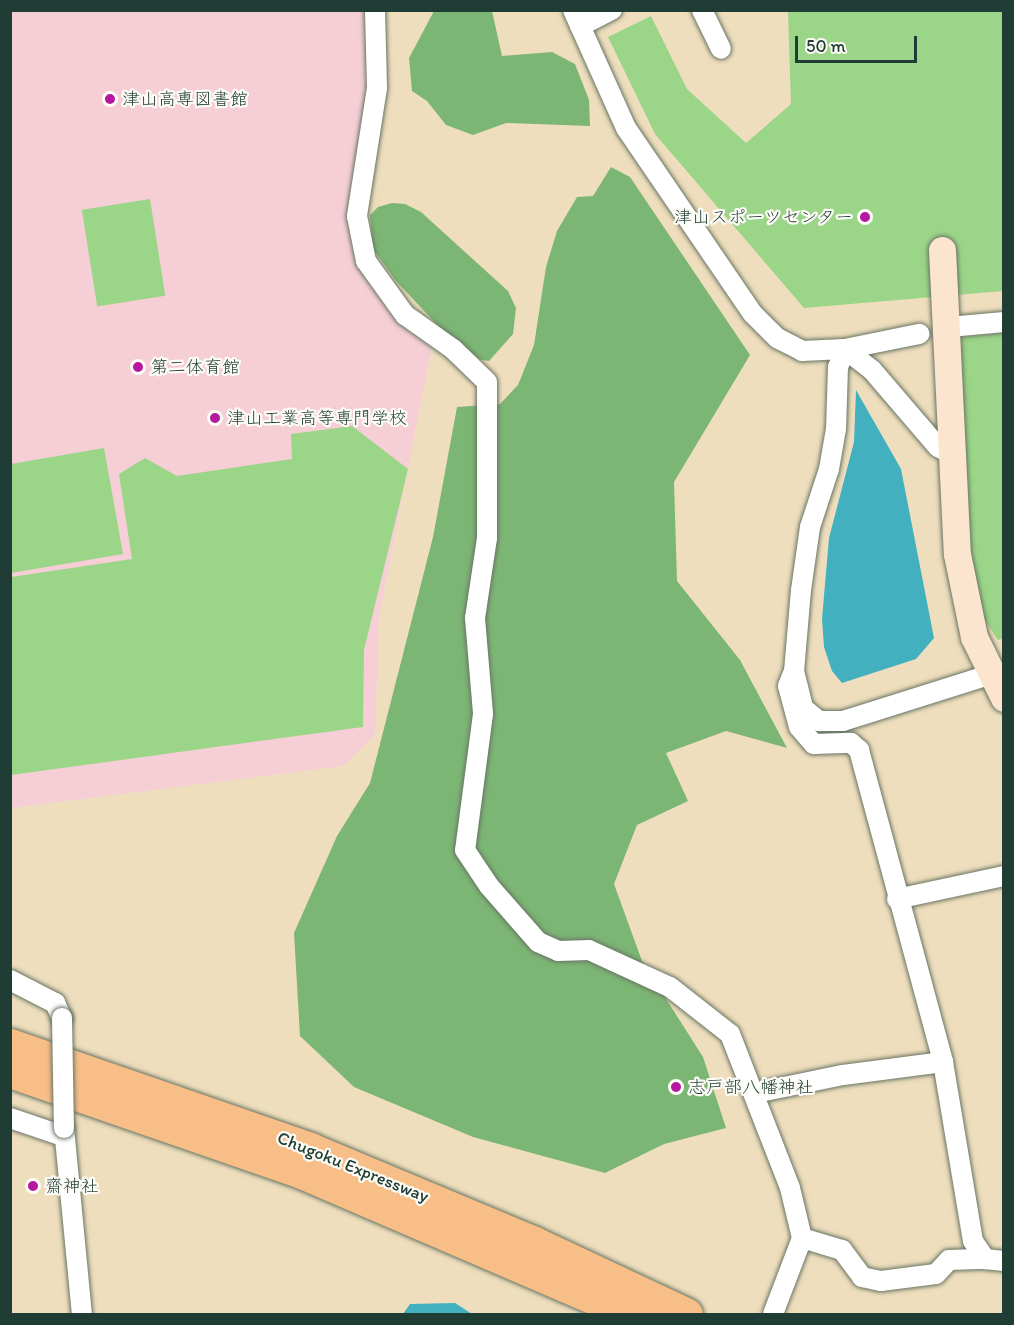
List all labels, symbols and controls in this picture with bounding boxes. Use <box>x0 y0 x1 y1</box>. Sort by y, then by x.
scale bar <box>798 24 920 62</box>
text: 50 m <box>806 35 846 57</box>
place label: 津山高専図書館 <box>122 88 248 110</box>
marker: 津山高専図書館 <box>103 92 117 106</box>
place label: 津山スポーツセンター <box>673 206 853 228</box>
marker: 津山スポーツセンター <box>858 210 872 224</box>
place label: 第二体育館 <box>150 356 240 378</box>
marker: 第二体育館 <box>131 360 145 374</box>
place label: 津山工業高等専門学校 <box>227 407 407 429</box>
marker: 津山工業高等専門学校 <box>208 411 222 425</box>
place label: 志戸部八幡神社 <box>688 1076 814 1098</box>
marker: 志戸部八幡神社 <box>669 1080 683 1094</box>
street label: Chugoku Expressway <box>274 1127 432 1207</box>
place label: 齋神社 <box>45 1175 99 1197</box>
marker: 齋神社 <box>26 1179 40 1193</box>

